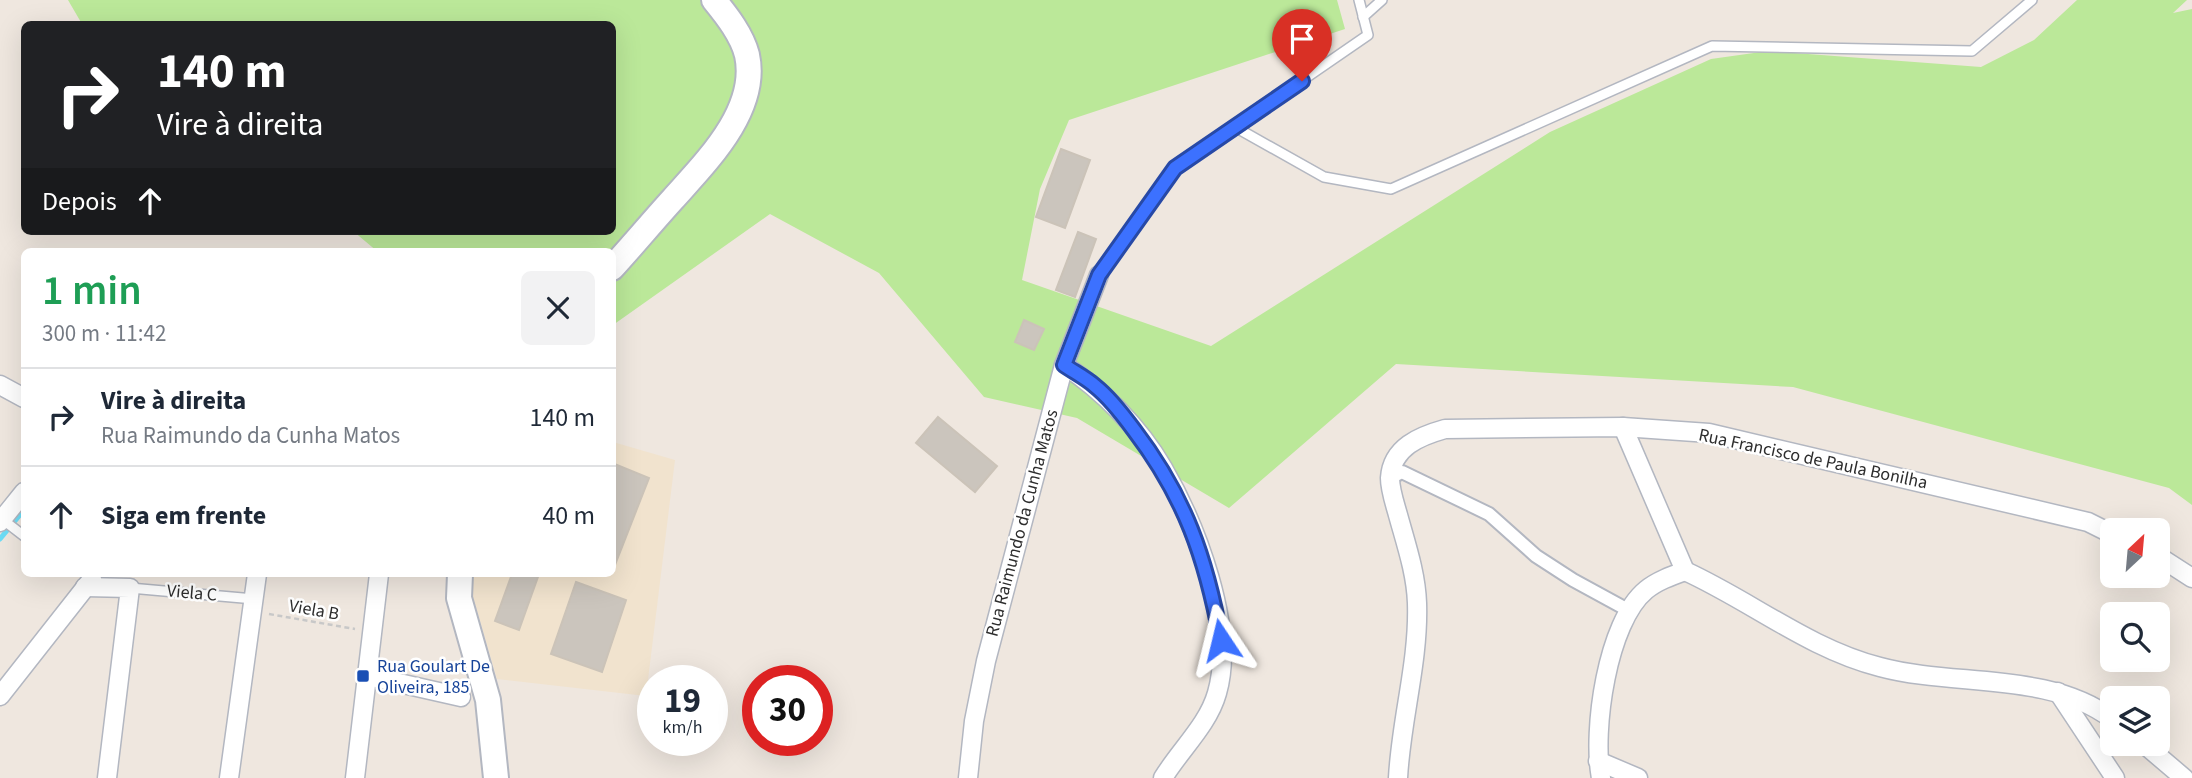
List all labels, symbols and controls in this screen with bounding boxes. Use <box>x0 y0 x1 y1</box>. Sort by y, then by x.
pin <box>1272 9 1332 81</box>
icon: arrive <box>1283 20 1321 58</box>
text: 140 m <box>157 37 286 107</box>
icon: right <box>42 49 133 140</box>
text: Vire à direita <box>157 102 323 148</box>
icon: ahead <box>131 182 169 220</box>
text: Depois <box>42 183 117 220</box>
text: 1 min <box>42 261 142 321</box>
button: close <box>521 271 595 345</box>
text: 300 m · 11:42 <box>42 317 166 350</box>
text: Vire à direita <box>101 382 246 419</box>
icon: right <box>42 398 80 436</box>
text: 140 m <box>529 399 595 436</box>
street label: Rua Raimundo da Cunha Matos <box>980 407 1064 639</box>
text: Rua Raimundo da Cunha Matos <box>101 419 400 452</box>
street label: Rua Francisco de Paula Bonilha <box>1696 423 1930 495</box>
icon: ahead <box>42 496 80 534</box>
text: Siga em frente <box>101 497 266 534</box>
text: 40 m <box>542 497 595 534</box>
north arrow <box>2100 518 2170 588</box>
map controls <box>2100 518 2170 756</box>
street label: Viela C <box>166 578 218 608</box>
street label: Viela B <box>287 593 341 627</box>
button: search <box>2100 602 2170 672</box>
position arrow <box>1184 603 1258 677</box>
place label: Rua Goulart De Oliveira, 185 <box>377 654 490 700</box>
speed limit sign: 30 <box>742 665 833 756</box>
marker: Rua Goulart De Oliveira, 185 <box>355 668 371 684</box>
text: 19 <box>664 676 701 726</box>
button: layers <box>2100 686 2170 756</box>
text: km/h <box>663 715 702 740</box>

